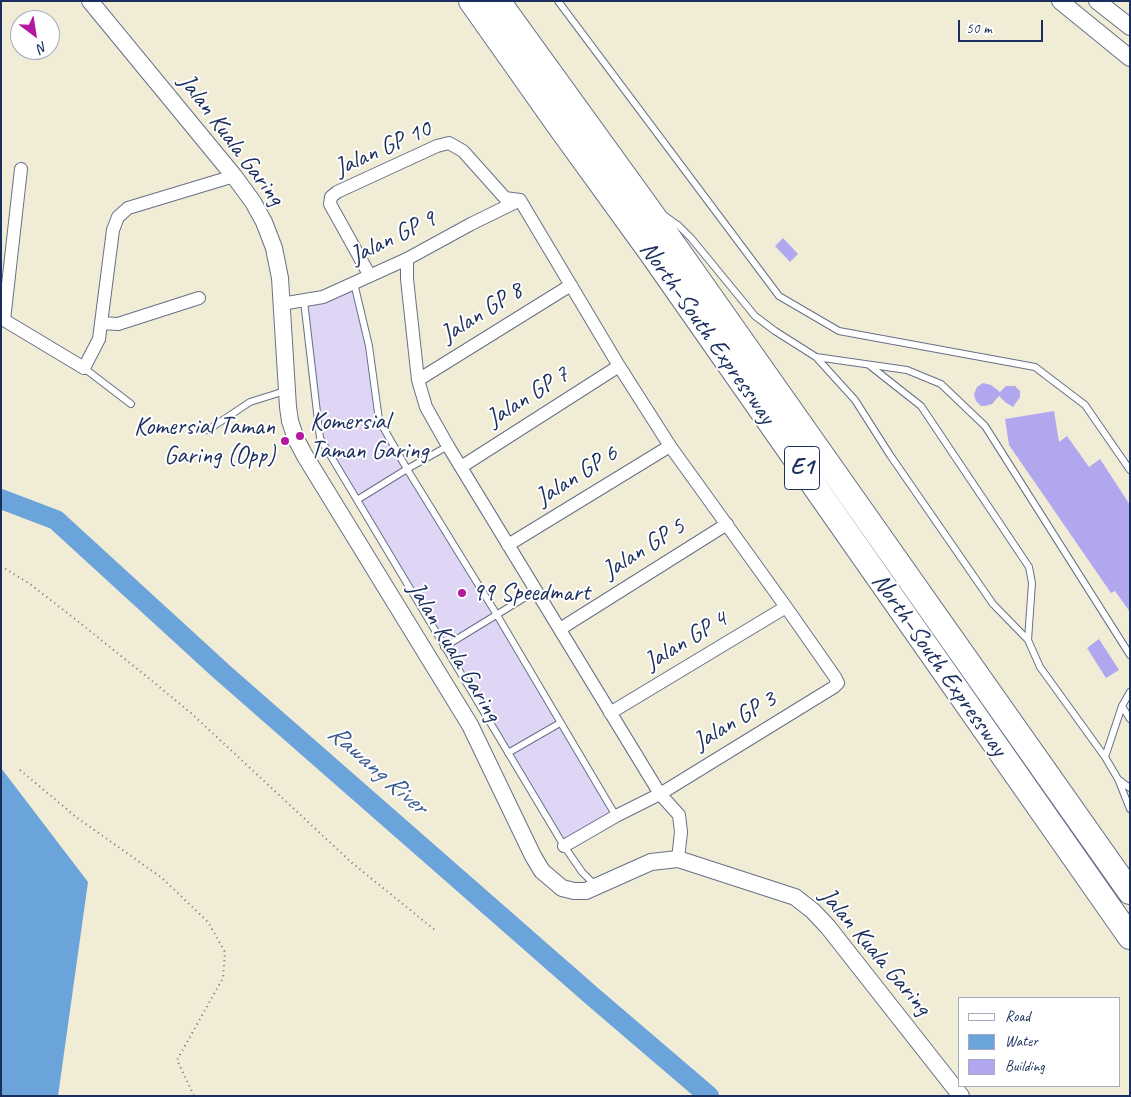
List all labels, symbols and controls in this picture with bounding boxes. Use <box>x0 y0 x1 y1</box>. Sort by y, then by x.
north arrow <box>10 10 60 60</box>
scale bar <box>961 10 1046 42</box>
text: 50 m <box>966 19 992 38</box>
text: N <box>34 38 51 57</box>
street label: Jalan Kuala Garing <box>172 68 290 212</box>
street label: Jalan GP 10 <box>330 114 436 184</box>
street label: Jalan GP 9 <box>345 205 441 271</box>
street label: North–South Expressway <box>633 236 781 430</box>
street label: Jalan GP 8 <box>435 276 529 350</box>
street label: Jalan GP 7 <box>481 360 575 434</box>
place label: Komersial Taman Garing <box>310 407 428 466</box>
place label: Komersial Taman Garing (Opp) <box>134 412 275 471</box>
marker: Komersial Taman Garing <box>294 430 306 442</box>
marker: Komersial Taman Garing (Opp) <box>279 435 291 447</box>
street label: Jalan GP 6 <box>530 439 624 513</box>
road number: E1 <box>784 446 820 489</box>
street label: Jalan GP 5 <box>597 512 691 586</box>
street label: North–South Expressway <box>865 568 1013 762</box>
street label: Jalan Kuala Garing <box>401 577 507 727</box>
place label: 99 Speedmart <box>472 578 590 608</box>
marker: 99 Speedmart <box>456 587 468 599</box>
street label: Jalan GP 4 <box>639 605 733 677</box>
street label: Jalan GP 3 <box>688 685 782 757</box>
water label: Rawang River <box>321 718 433 822</box>
street label: Jalan Kuala Garing <box>813 882 937 1022</box>
legend <box>958 997 1121 1087</box>
text: Road <box>1005 1007 1030 1026</box>
text: Water <box>1005 1032 1038 1051</box>
text: Building <box>1005 1057 1044 1076</box>

